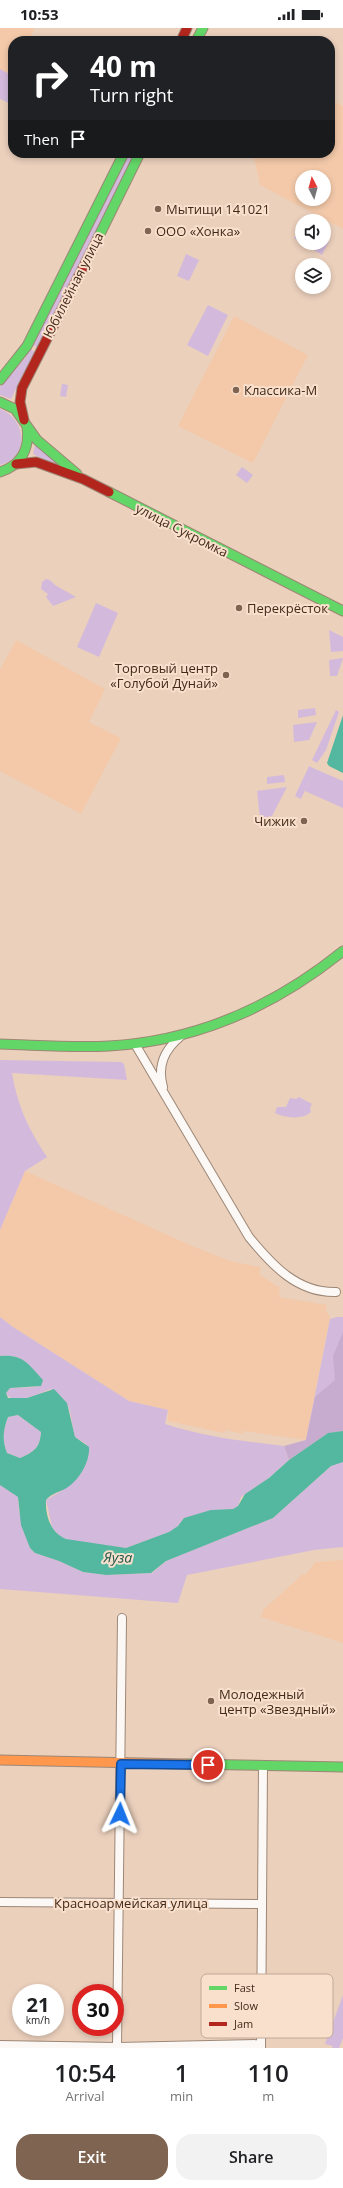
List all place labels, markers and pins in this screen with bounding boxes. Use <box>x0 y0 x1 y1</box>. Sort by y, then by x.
place label: Мытищи 141021 <box>166 200 270 218</box>
marker: Мытищи 141021 <box>153 204 163 214</box>
place label: ООО «Хонка» <box>156 222 240 240</box>
marker: ООО «Хонка» <box>143 226 153 236</box>
place label: Классика-М <box>244 381 317 399</box>
marker: Классика-М <box>231 385 241 395</box>
place label: Перекрёсток <box>247 599 328 617</box>
marker: Перекрёсток <box>234 603 244 613</box>
place label: Торговый центр «Голубой Дунай» <box>110 659 218 692</box>
marker: Торговый центр «Голубой Дунай» <box>221 670 231 680</box>
place label: Чижик <box>254 812 296 830</box>
marker: Чижик <box>299 816 309 826</box>
place label: Молодежный центр «Звездный» <box>219 1685 336 1718</box>
marker: Молодежный центр «Звездный» <box>206 1696 216 1706</box>
pin <box>191 1748 225 1782</box>

